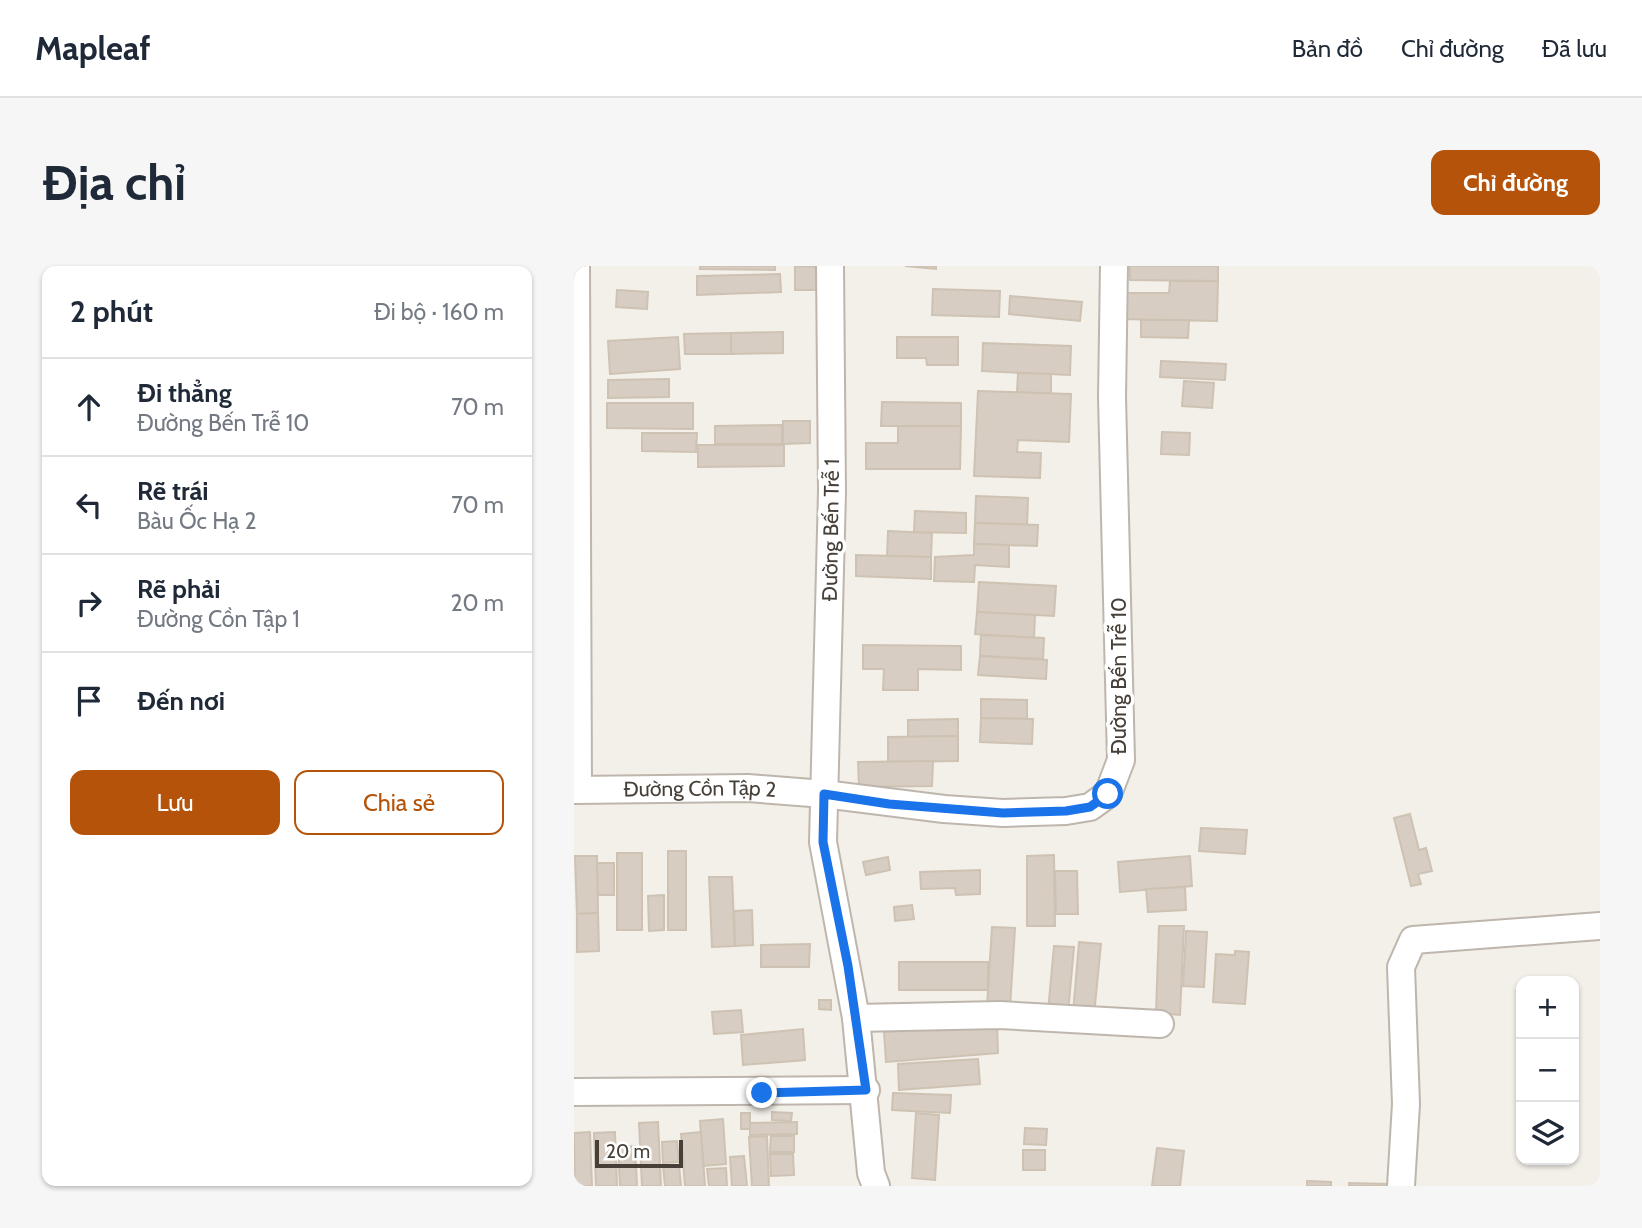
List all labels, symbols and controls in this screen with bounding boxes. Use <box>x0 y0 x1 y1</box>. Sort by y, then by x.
text: Mapleaf <box>35 28 151 68</box>
text: Bản đồ <box>1292 34 1363 63</box>
text: Chỉ đường <box>1401 34 1504 63</box>
text: Đã lưu <box>1542 34 1607 63</box>
button: Chỉ đường <box>1431 150 1600 215</box>
text: Địa chỉ <box>42 153 186 212</box>
text: 2 phút <box>70 293 153 330</box>
text: Đi bộ · 160 m <box>374 298 504 326</box>
text: Đi thẳng <box>137 377 232 409</box>
icon: ahead <box>70 388 108 426</box>
text: 70 m <box>451 393 504 421</box>
text: Đường Bến Trễ 10 <box>137 409 309 437</box>
street label: Đường Bến Trễ 1 <box>817 458 844 601</box>
text: Rẽ trái <box>137 475 209 507</box>
icon: left <box>70 486 108 524</box>
text: 70 m <box>451 491 504 519</box>
text: Bàu Ốc Hạ 2 <box>137 507 256 535</box>
text: Rẽ phải <box>137 573 220 605</box>
icon: right <box>70 584 108 622</box>
text: 20 m <box>451 589 504 617</box>
street label: Đường Bến Trễ 10 <box>1106 597 1131 755</box>
text: Đường Cồn Tập 1 <box>137 605 300 633</box>
icon: arrive <box>70 682 108 720</box>
text: Đến nơi <box>137 685 225 717</box>
button: Lưu <box>70 770 280 835</box>
button: Chia sẻ <box>294 770 504 835</box>
street label: Đường Cồn Tập 2 <box>623 775 777 802</box>
route start <box>1092 778 1123 809</box>
map controls <box>1516 976 1579 1165</box>
button: + <box>1516 976 1579 1039</box>
button: − <box>1516 1039 1579 1102</box>
route end <box>746 1077 777 1108</box>
button: layers <box>1516 1102 1579 1165</box>
scale bar <box>595 1137 682 1169</box>
text: 20 m <box>606 1140 650 1163</box>

